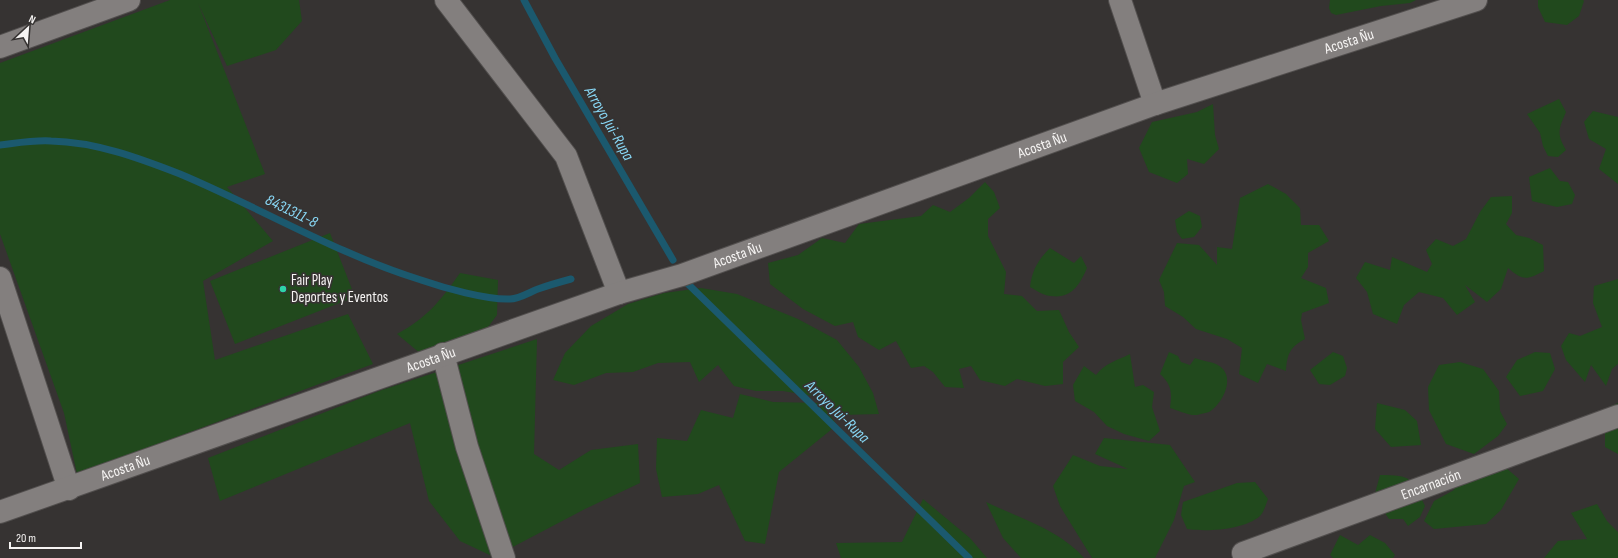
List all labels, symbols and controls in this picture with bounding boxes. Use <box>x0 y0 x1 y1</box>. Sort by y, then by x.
north arrow <box>8 8 48 48</box>
text: N <box>27 12 38 27</box>
street label: Acosta Ñu <box>1321 25 1376 59</box>
water label: Arroyo Jui-Rupa <box>579 83 638 165</box>
street label: Acosta Ñu <box>1014 128 1069 163</box>
water label: 8431311-8 <box>262 191 321 232</box>
street label: Acosta Ñu <box>709 238 765 273</box>
place label: Fair Play Deportes y Eventos <box>291 271 388 307</box>
marker: Fair Play Deportes y Eventos <box>278 284 288 294</box>
street label: Acosta Ñu <box>403 343 458 378</box>
water label: Arroyo Jui-Rupa <box>800 376 873 448</box>
street label: Acosta Ñu <box>97 451 153 486</box>
street label: Encarnación <box>1399 465 1463 504</box>
scale bar <box>10 524 81 550</box>
text: 20 m <box>16 531 36 546</box>

